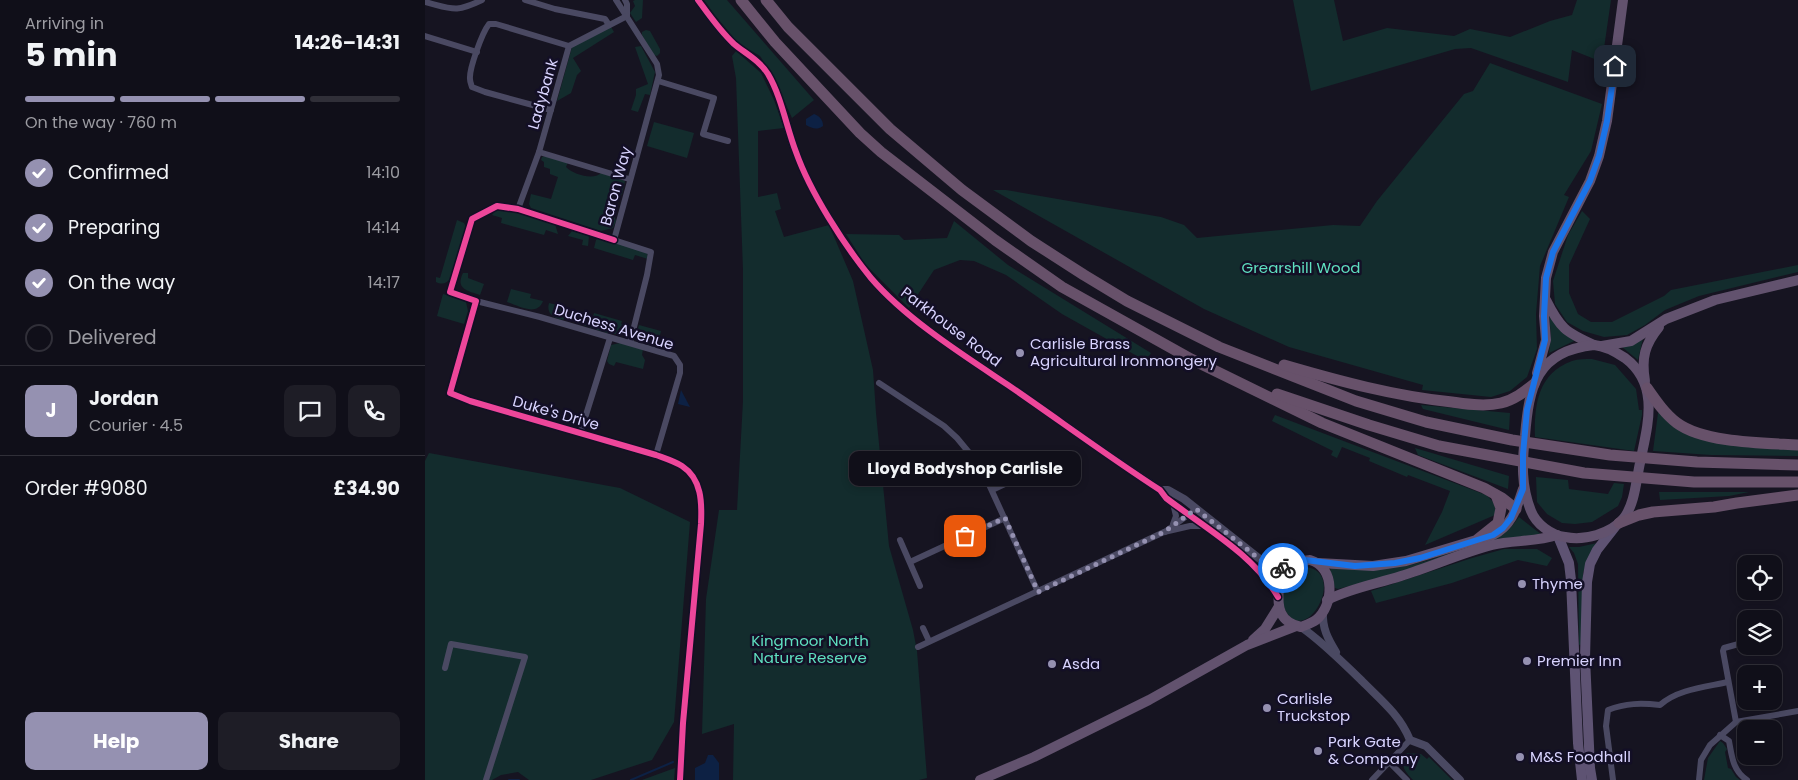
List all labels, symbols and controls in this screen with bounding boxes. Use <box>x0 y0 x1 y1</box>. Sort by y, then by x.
text: Arriving in <box>25 12 104 35</box>
text: 14:26–14:31 <box>294 29 400 56</box>
text: 5 min <box>25 32 117 77</box>
pin <box>1594 45 1636 87</box>
icon: home <box>1601 52 1629 80</box>
street label: Ladybank <box>522 56 563 132</box>
text: On the way · 760 m <box>25 111 177 134</box>
street label: Baron Way <box>595 143 636 228</box>
icon: check <box>25 159 53 187</box>
text: Confirmed <box>68 159 169 186</box>
text: 14:10 <box>366 161 400 184</box>
icon: check <box>25 214 53 242</box>
text: Preparing <box>68 214 160 241</box>
text: 14:14 <box>366 216 400 239</box>
park label: Grearshill Wood <box>1242 257 1360 278</box>
icon: check <box>25 269 53 297</box>
text: On the way <box>68 269 175 296</box>
text: 14:17 <box>368 271 400 294</box>
street label: Parkhouse Road <box>897 282 1006 371</box>
street label: Duchess Avenue <box>552 298 677 355</box>
text: Delivered <box>68 324 157 351</box>
place label: Carlisle Brass Agricultural Ironmongery <box>1030 333 1218 371</box>
marker: Carlisle Brass Agricultural Ironmongery <box>1014 347 1026 359</box>
text: Jordan <box>89 385 159 412</box>
button: chat <box>284 385 336 437</box>
button: phone <box>348 385 400 437</box>
street label: Duke's Drive <box>510 390 602 435</box>
text: J <box>46 397 56 424</box>
text: Courier · 4.5 <box>89 414 183 437</box>
callout: Lloyd Bodyshop Carlisle <box>849 451 1081 486</box>
text: Lloyd Bodyshop Carlisle <box>867 457 1063 480</box>
text: Order #9080 <box>25 475 148 502</box>
text: £34.90 <box>334 475 400 502</box>
pin <box>944 515 986 557</box>
icon: bag <box>951 522 979 550</box>
courier <box>1258 543 1308 593</box>
icon: bike <box>1269 554 1297 582</box>
map controls <box>1737 555 1782 765</box>
button: locate <box>1737 555 1782 600</box>
place label: Thyme <box>1532 573 1583 594</box>
marker: Thyme <box>1516 578 1528 590</box>
button: layers <box>1737 610 1782 655</box>
park label: Kingmoor North Nature Reserve <box>751 630 869 668</box>
place label: Premier Inn <box>1537 650 1622 671</box>
place label: Asda <box>1062 653 1100 674</box>
marker: Premier Inn <box>1521 655 1533 667</box>
marker: Asda <box>1046 658 1058 670</box>
button: + <box>1737 665 1782 710</box>
place label: Carlisle Truckstop <box>1277 688 1350 726</box>
marker: Carlisle Truckstop <box>1261 702 1273 714</box>
button: Help <box>25 712 208 770</box>
button: Share <box>218 712 400 770</box>
button: − <box>1737 720 1782 765</box>
place label: Park Gate & Company <box>1328 731 1419 769</box>
marker: Park Gate & Company <box>1312 745 1324 757</box>
place label: M&S Foodhall <box>1530 746 1631 767</box>
marker: M&S Foodhall <box>1514 751 1526 763</box>

